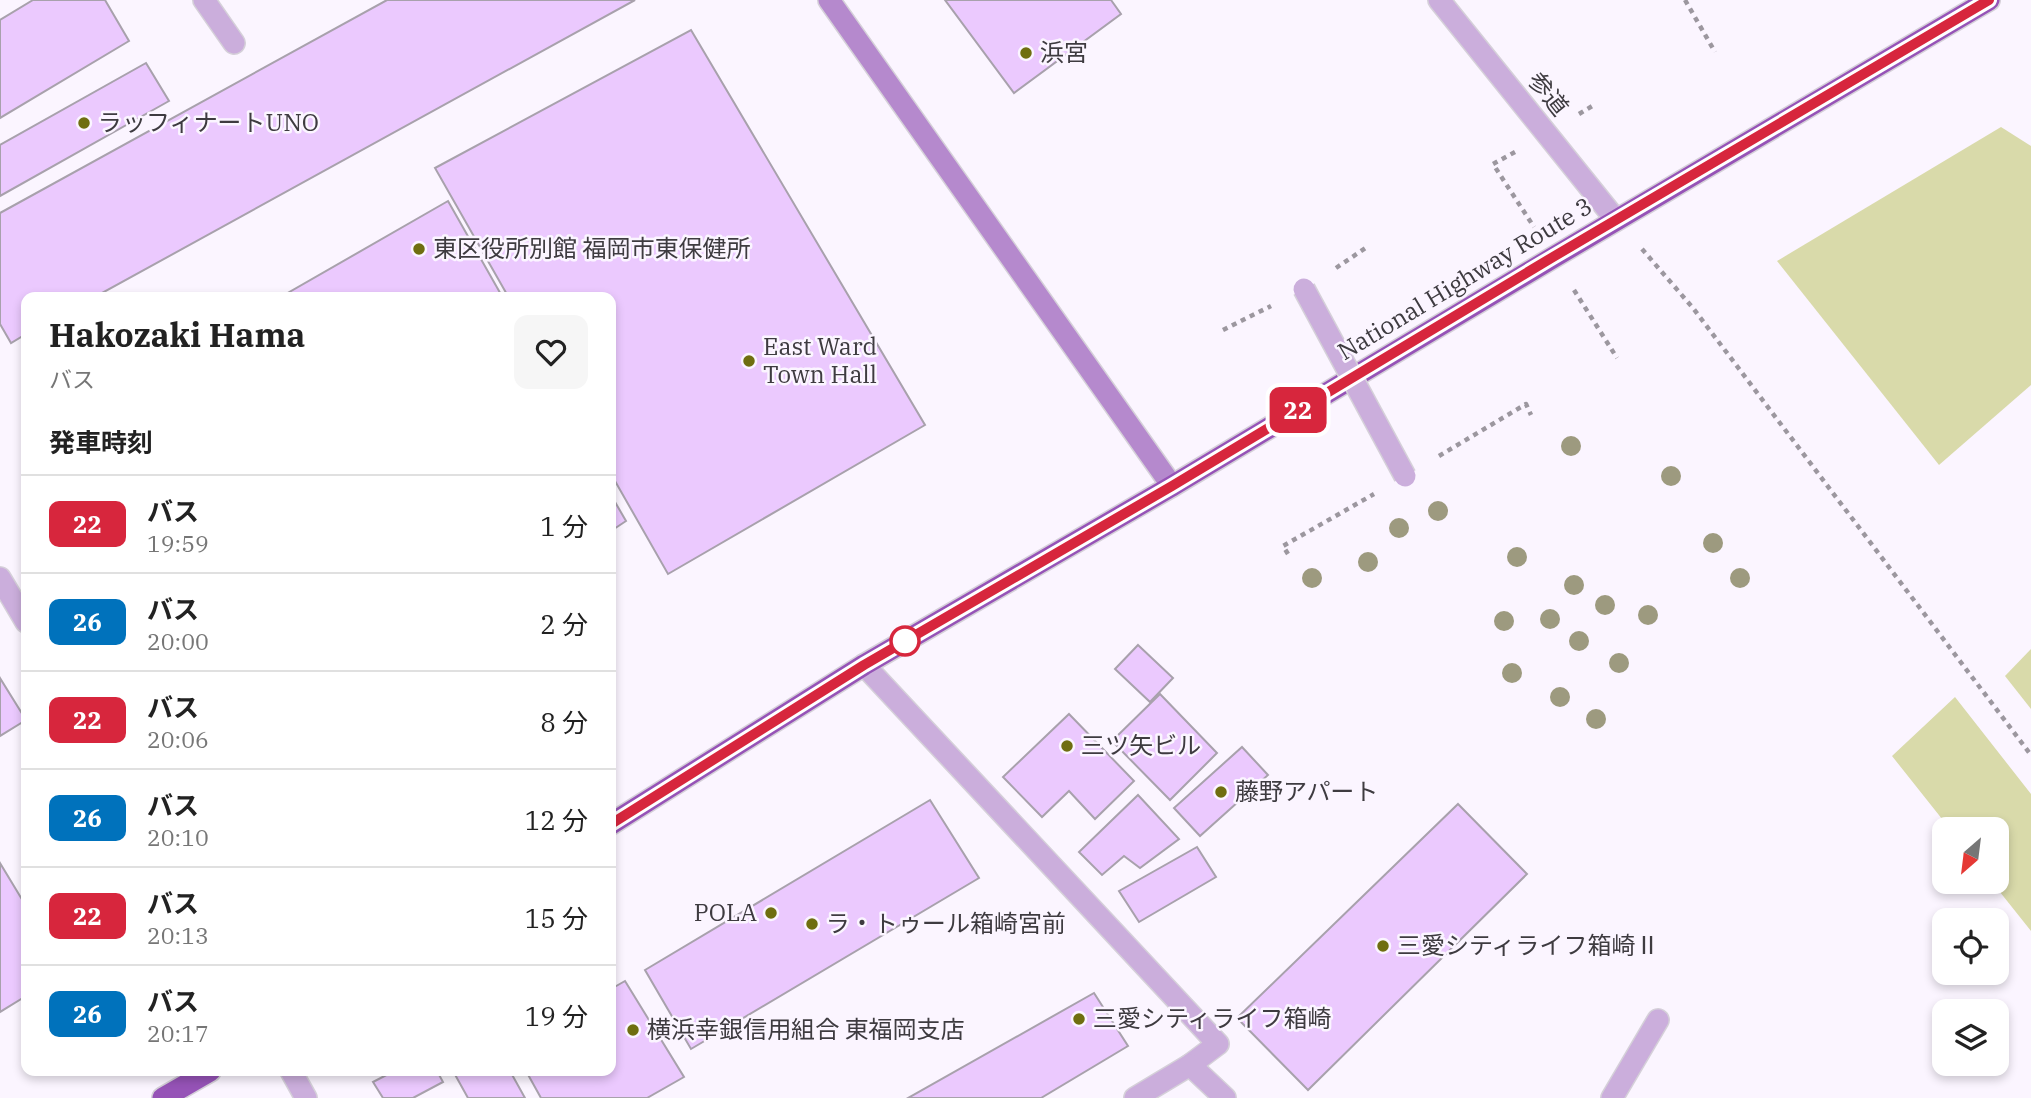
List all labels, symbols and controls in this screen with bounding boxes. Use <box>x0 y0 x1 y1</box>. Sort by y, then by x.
place label: 浜宮 <box>1040 36 1088 68</box>
marker: 浜宮 <box>1018 45 1034 61</box>
street label: 参道 <box>1521 65 1576 122</box>
place label: ラッフィナートUNO <box>98 106 319 138</box>
marker: ラッフィナートUNO <box>76 115 92 131</box>
street label: National Highway Route 3 <box>1331 189 1598 367</box>
place label: 東区役所別館 福岡市東保健所 <box>433 232 751 264</box>
marker: 東区役所別館 福岡市東保健所 <box>411 241 427 257</box>
text: Hakozaki Hama <box>49 313 305 356</box>
button: heart <box>514 315 588 389</box>
place label: East Ward Town Hall <box>763 330 877 390</box>
marker: East Ward Town Hall <box>741 353 757 369</box>
text: バス <box>49 364 95 394</box>
line badge: 22 <box>1266 387 1330 433</box>
text: 22 <box>1284 394 1312 426</box>
text: 発車時刻 <box>49 425 153 459</box>
text: バス <box>147 494 199 528</box>
text: 22 <box>73 508 102 540</box>
text: 1 分 <box>540 509 588 543</box>
text: 19:59 <box>147 528 209 558</box>
text: バス <box>147 592 199 626</box>
text: 26 <box>73 606 102 638</box>
text: 2 分 <box>540 607 588 641</box>
text: 20:00 <box>147 626 209 656</box>
unlabelled marker <box>890 626 920 656</box>
text: バス <box>147 690 199 724</box>
text: 22 <box>73 704 102 736</box>
text: 8 分 <box>540 705 588 739</box>
text: 20:06 <box>147 724 209 754</box>
place label: 三ツ矢ビル <box>1081 729 1201 761</box>
marker: 三ツ矢ビル <box>1059 738 1075 754</box>
place label: 藤野アパート <box>1235 775 1379 807</box>
marker: 藤野アパート <box>1213 784 1229 800</box>
text: バス <box>147 788 199 822</box>
text: 26 <box>73 802 102 834</box>
text: 12 分 <box>525 803 588 837</box>
north arrow <box>1932 817 2009 894</box>
map controls <box>1932 817 2009 1076</box>
text: 20:10 <box>147 822 209 852</box>
text: バス <box>147 886 199 920</box>
place label: POLA <box>694 896 758 928</box>
text: 22 <box>73 900 102 932</box>
text: 15 分 <box>525 901 588 935</box>
marker: POLA <box>763 905 779 921</box>
place label: ラ・トゥール箱崎宮前 <box>826 907 1066 939</box>
button: locate <box>1932 908 2009 985</box>
marker: ラ・トゥール箱崎宮前 <box>804 916 820 932</box>
text: 20:13 <box>147 920 209 950</box>
place label: 三愛シティライフ箱崎Ⅱ <box>1397 929 1660 961</box>
marker: 三愛シティライフ箱崎Ⅱ <box>1375 938 1391 954</box>
text: バス <box>147 984 199 1018</box>
text: 26 <box>73 998 102 1030</box>
text: 19 分 <box>525 999 588 1033</box>
button: layers <box>1932 999 2009 1076</box>
place label: 三愛シティライフ箱崎 <box>1093 1002 1332 1034</box>
marker: 三愛シティライフ箱崎 <box>1071 1011 1087 1027</box>
place label: 横浜幸銀信用組合 東福岡支店 <box>647 1013 965 1045</box>
text: 20:17 <box>147 1018 209 1048</box>
marker: 横浜幸銀信用組合 東福岡支店 <box>625 1022 641 1038</box>

